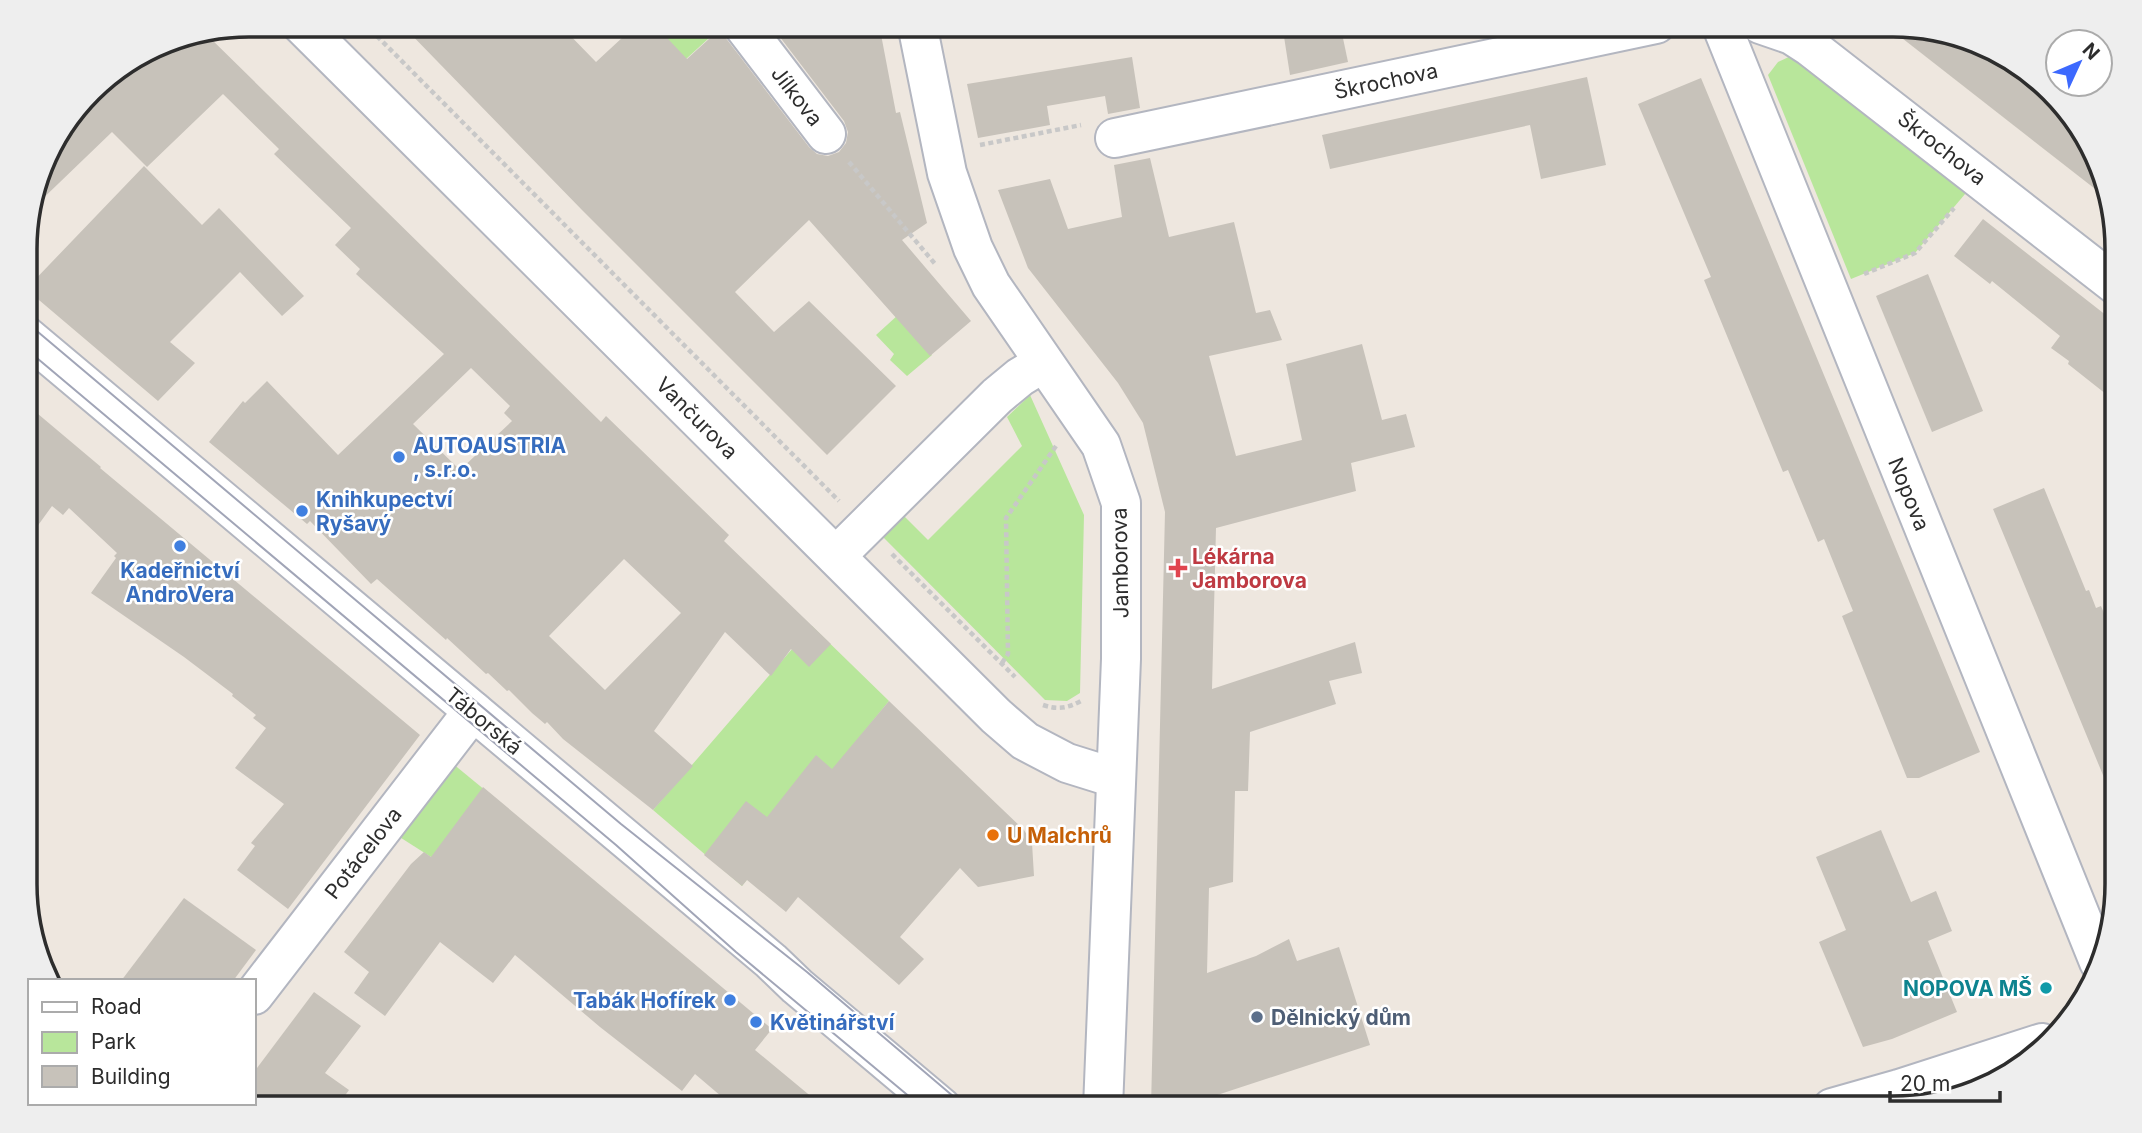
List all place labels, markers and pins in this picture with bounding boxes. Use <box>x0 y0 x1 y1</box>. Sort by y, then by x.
place label: AUTOAUSTRIA , s.r.o. <box>413 433 566 482</box>
marker: AUTOAUSTRIA , s.r.o. <box>391 449 407 465</box>
place label: Knihkupectví Ryšavý <box>316 487 453 536</box>
marker: Knihkupectví Ryšavý <box>294 503 310 519</box>
marker: Kadeřnictví AndroVera <box>172 538 188 554</box>
place label: Lékárna Jamborova <box>1192 544 1307 593</box>
place label: Kadeřnictví AndroVera <box>120 558 240 607</box>
marker: Lékárna Jamborova <box>1170 560 1186 576</box>
place label: U Malchrů <box>1007 823 1112 848</box>
marker: U Malchrů <box>985 827 1001 843</box>
place label: NOPOVA MŠ <box>1903 975 2032 1001</box>
marker: NOPOVA MŠ <box>2038 980 2054 996</box>
place label: Tabák Hofírek <box>573 988 717 1013</box>
marker: Tabák Hofírek <box>722 992 738 1008</box>
place label: Dělnický dům <box>1271 1005 1411 1030</box>
marker: Dělnický dům <box>1249 1009 1265 1025</box>
place label: Květinářství <box>770 1010 895 1035</box>
marker: Květinářství <box>748 1014 764 1030</box>

